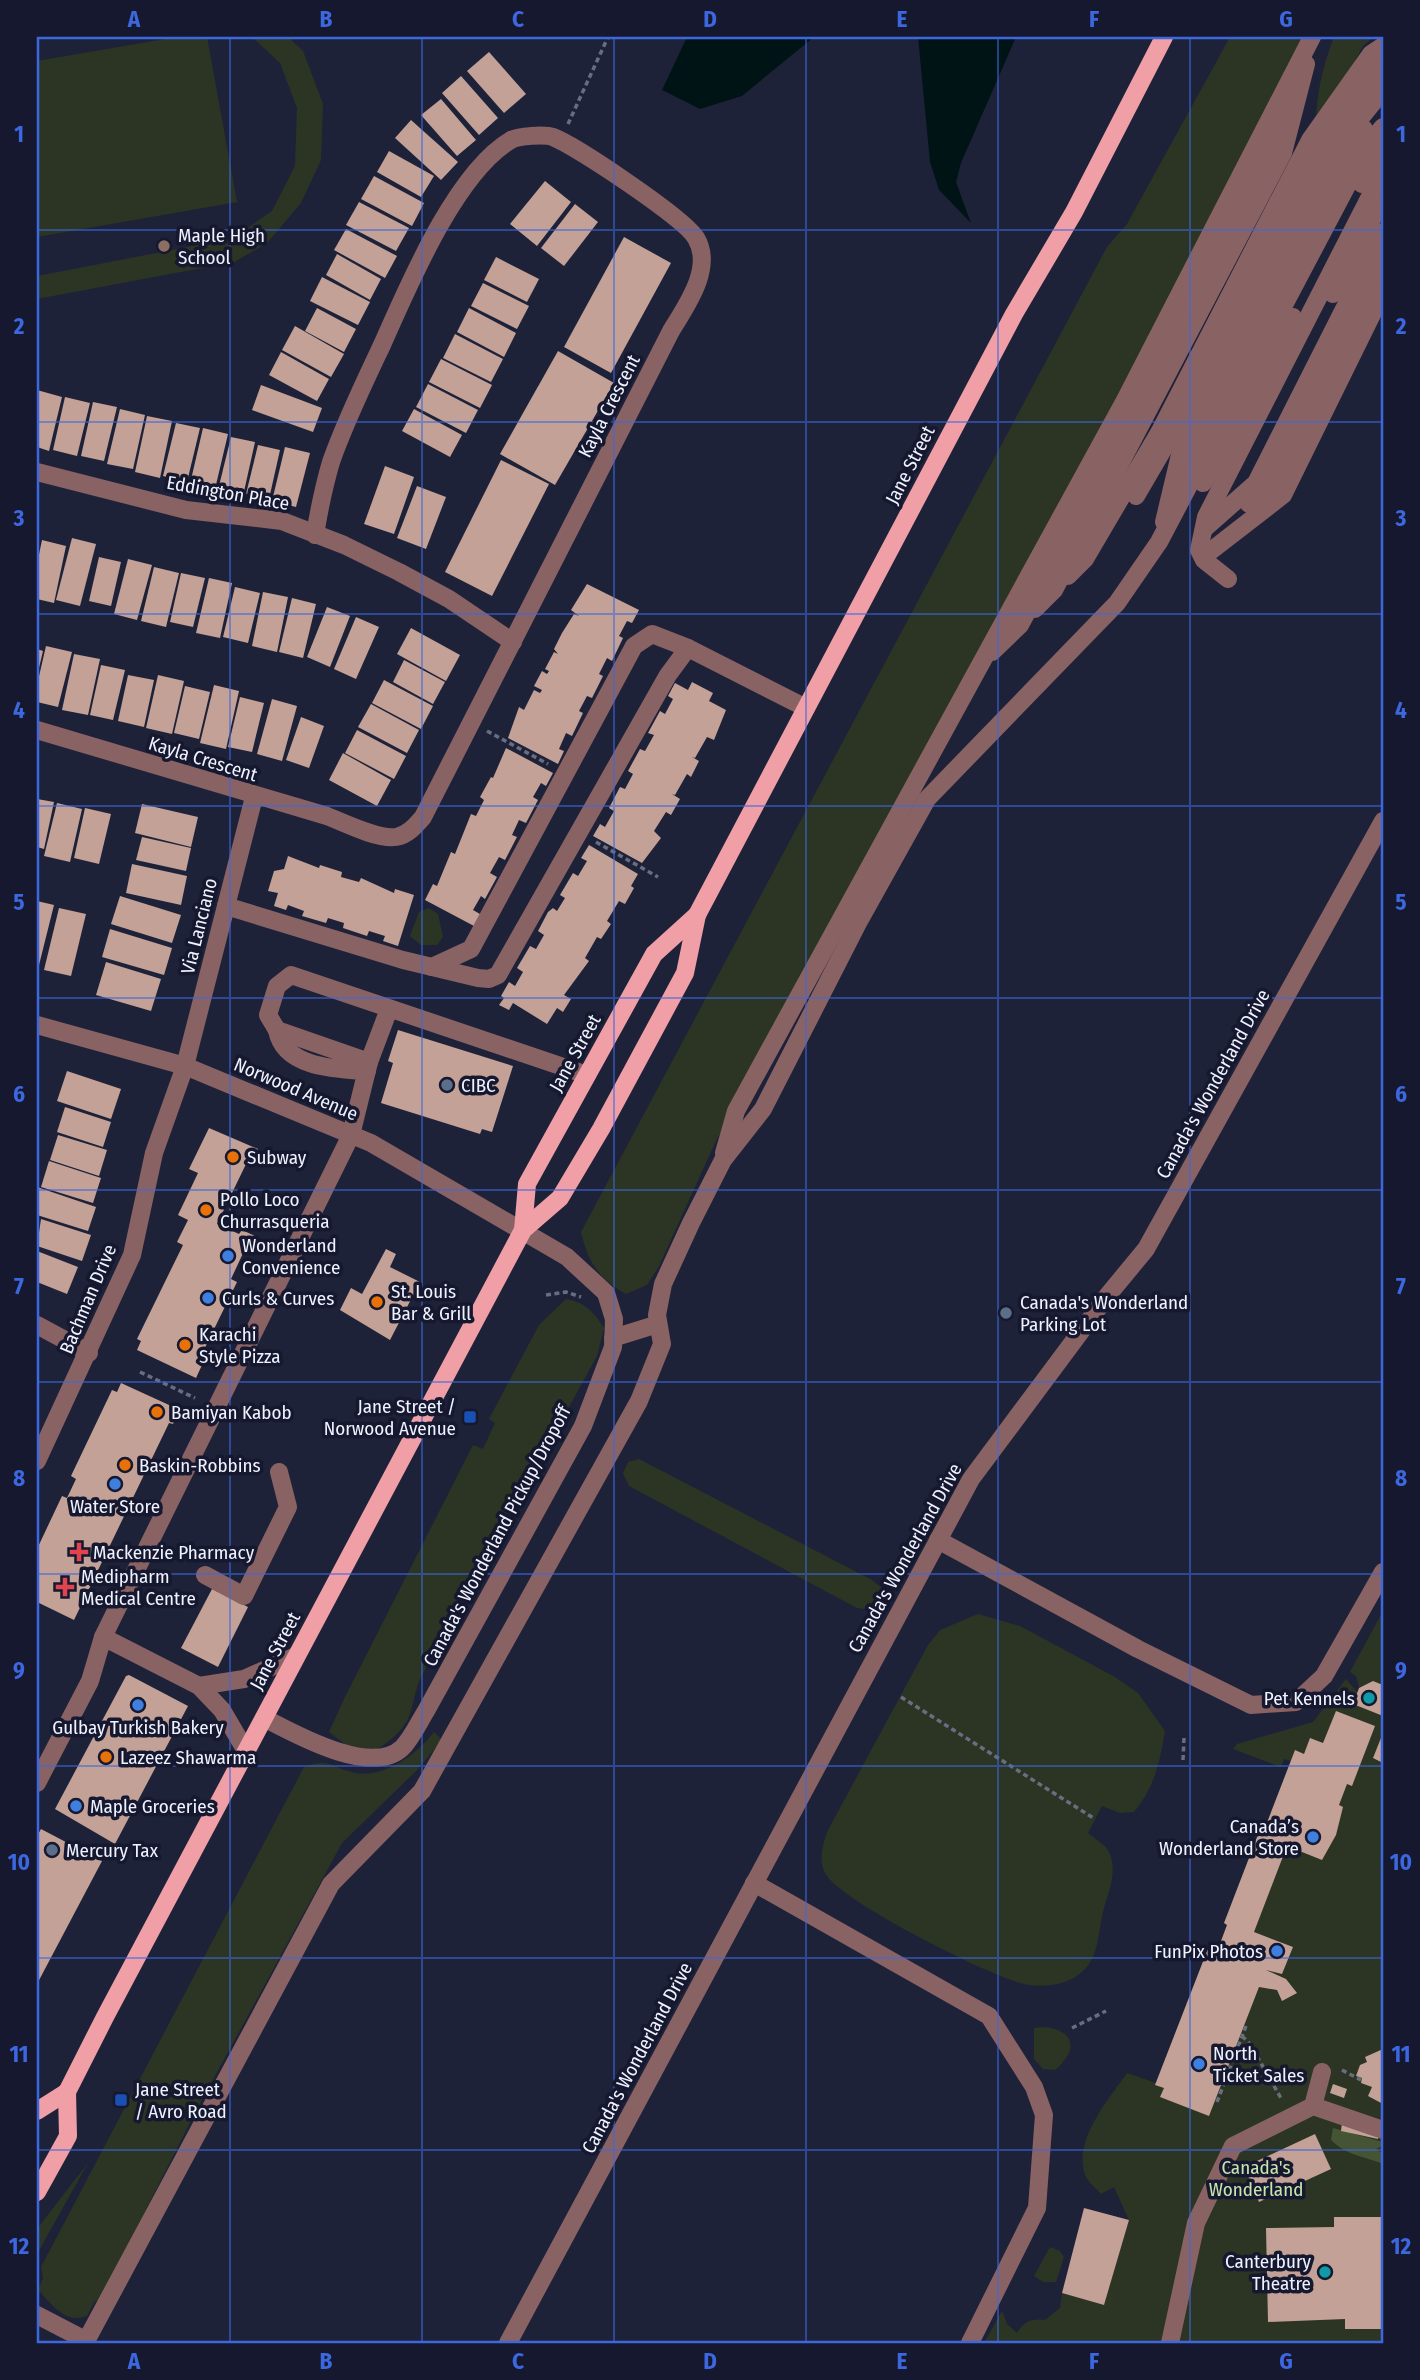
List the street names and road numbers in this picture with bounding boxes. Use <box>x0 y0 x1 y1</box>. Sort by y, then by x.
street label: Kayla Crescent <box>573 350 645 461</box>
street label: Jane Street <box>880 421 940 508</box>
street label: Eddington Place <box>165 471 291 515</box>
street label: Kayla Crescent <box>146 732 261 787</box>
street label: Via Lanciano <box>176 876 222 976</box>
street label: Canada's Wonderland Drive <box>1151 985 1275 1183</box>
street label: Jane Street <box>544 1010 606 1096</box>
street label: Norwood Avenue <box>231 1053 361 1125</box>
street label: Bachman Drive <box>55 1241 121 1357</box>
street label: Canada's Wonderland Pickup/Dropoff <box>418 1401 576 1670</box>
street label: Canada's Wonderland Drive <box>843 1459 967 1657</box>
street label: Jane Street <box>245 1607 305 1694</box>
street label: Canada's Wonderland Drive <box>577 1959 697 2157</box>

